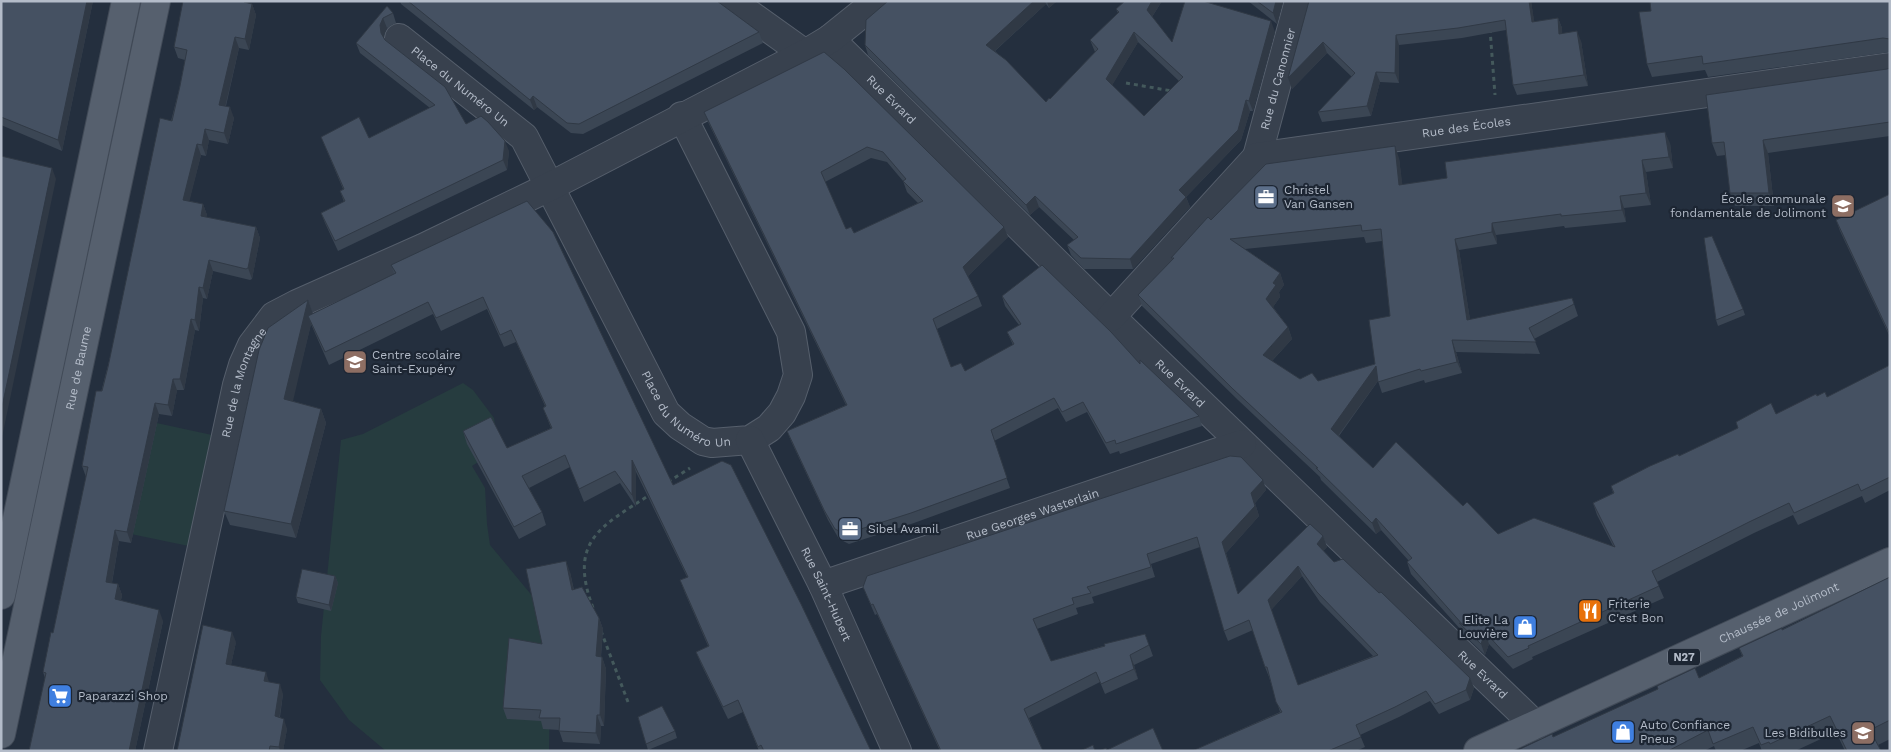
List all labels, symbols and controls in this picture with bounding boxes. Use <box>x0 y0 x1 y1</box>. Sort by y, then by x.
street label: Rue du Canonnier <box>1258 26 1298 131</box>
street label: Place du Numéro Un <box>408 43 512 129</box>
street label: Rue Evrard <box>864 72 919 127</box>
street label: Rue des Écoles <box>1421 114 1512 140</box>
place label: Christel Van Gansen <box>1284 183 1353 211</box>
office icon: Christel Van Gansen <box>1253 184 1279 210</box>
place label: École communale fondamentale de Jolimont <box>1670 192 1826 220</box>
school or university icon: École communale fondamentale de Jolimont <box>1830 193 1856 219</box>
street label: Rue de Baume <box>63 325 94 411</box>
street label: Rue de la Montagne <box>219 325 270 439</box>
place label: Centre scolaire Saint-Exupéry <box>372 348 461 376</box>
school or university icon: Centre scolaire Saint-Exupéry <box>342 349 368 375</box>
street label: Rue Evrard <box>1152 356 1208 410</box>
street label: Place du Numéro Un <box>639 369 731 450</box>
street label: Rue Georges Wasterlain <box>964 486 1101 543</box>
office icon: Sibel Avamil <box>837 516 863 542</box>
place label: Sibel Avamil <box>868 522 939 536</box>
street label: Rue Saint-Hubert <box>798 545 854 643</box>
street label: Chaussée de Jolimont <box>1717 579 1841 647</box>
place label: Friterie C'est Bon <box>1608 597 1664 625</box>
restaurant icon: Friterie C'est Bon <box>1577 598 1603 624</box>
place label: Elite La Louvière <box>1458 613 1508 641</box>
shop icon: Elite La Louvière <box>1512 614 1538 640</box>
street label: Rue Evrard <box>1455 647 1510 702</box>
road number: N27 <box>1668 649 1700 666</box>
supermarket icon: Paparazzi Shop <box>47 683 73 709</box>
place label: Paparazzi Shop <box>78 689 168 703</box>
place label: Auto Confiance Pneus <box>1640 718 1730 746</box>
shop icon: Auto Confiance Pneus <box>1610 719 1636 745</box>
school or university icon: Les Bidibulles <box>1850 720 1876 746</box>
place label: Les Bidibulles <box>1764 726 1846 740</box>

